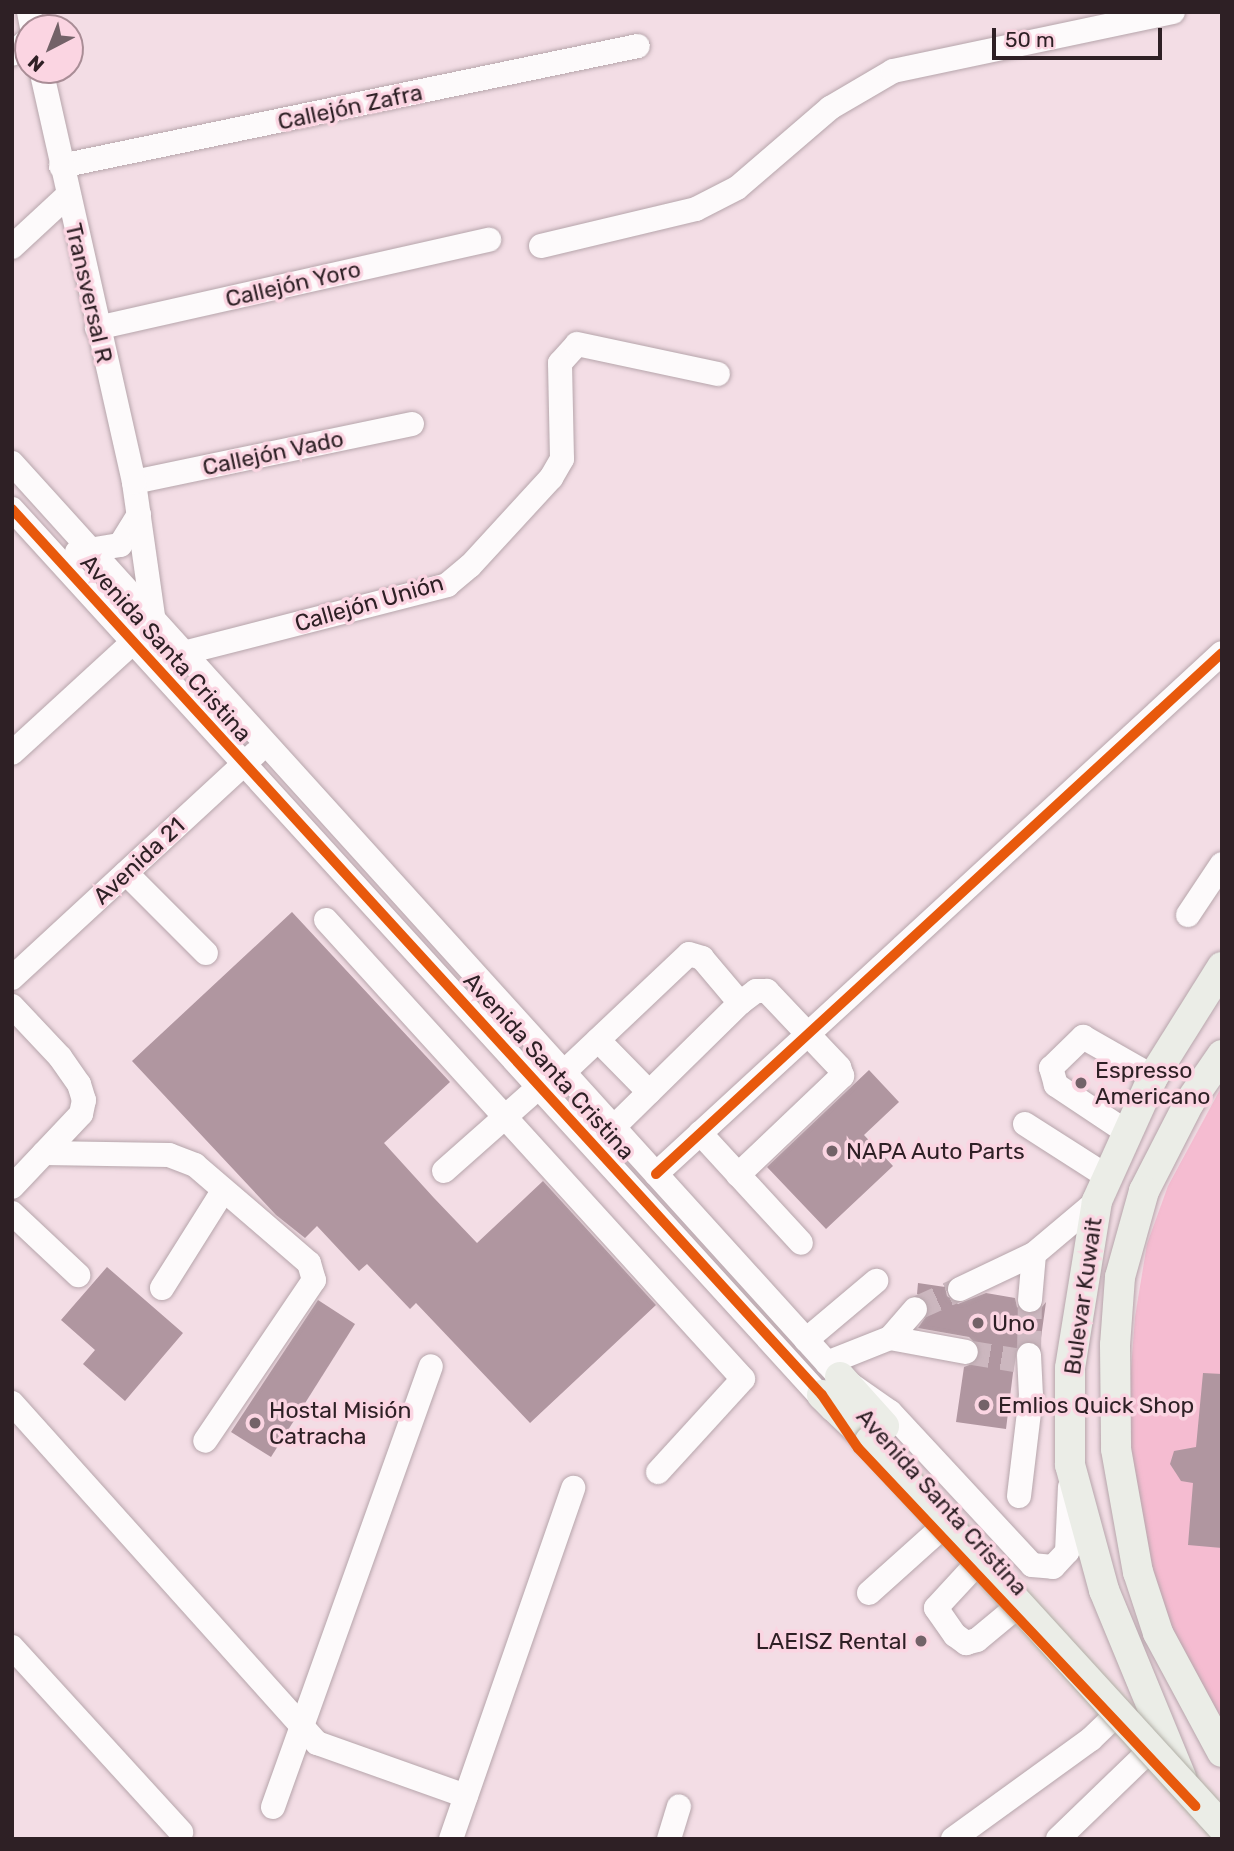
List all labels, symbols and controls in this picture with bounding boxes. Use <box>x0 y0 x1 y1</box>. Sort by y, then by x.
north arrow <box>14 14 84 84</box>
scale bar <box>996 14 1166 58</box>
text: 50 m <box>1005 27 1055 52</box>
text: N <box>23 50 49 77</box>
street label: Callejón Zafra <box>275 78 425 136</box>
street label: Transversal R <box>60 220 118 366</box>
street label: Callejón Yoro <box>222 255 364 313</box>
street label: Callejón Vado <box>200 425 346 481</box>
street label: Avenida Santa Cristina <box>75 549 257 747</box>
street label: Callejón Unión <box>291 569 447 637</box>
street label: Avenida 21 <box>88 812 190 910</box>
street label: Avenida Santa Cristina <box>458 967 640 1165</box>
place label: Espresso Americano <box>1095 1056 1211 1110</box>
marker: Espresso Americano <box>1073 1075 1089 1091</box>
place label: NAPA Auto Parts <box>846 1137 1026 1165</box>
marker: NAPA Auto Parts <box>824 1143 840 1159</box>
street label: Bulevar Kuwait <box>1058 1215 1108 1377</box>
place label: Uno <box>992 1309 1035 1337</box>
marker: Uno <box>970 1315 986 1331</box>
place label: Emlios Quick Shop <box>998 1391 1195 1419</box>
place label: Hostal Misión Catracha <box>269 1396 412 1450</box>
marker: Emlios Quick Shop <box>976 1397 992 1413</box>
street label: Avenida Santa Cristina <box>851 1403 1033 1601</box>
marker: Hostal Misión Catracha <box>247 1415 263 1431</box>
place label: LAEISZ Rental <box>756 1627 907 1655</box>
marker: LAEISZ Rental <box>913 1633 929 1649</box>

